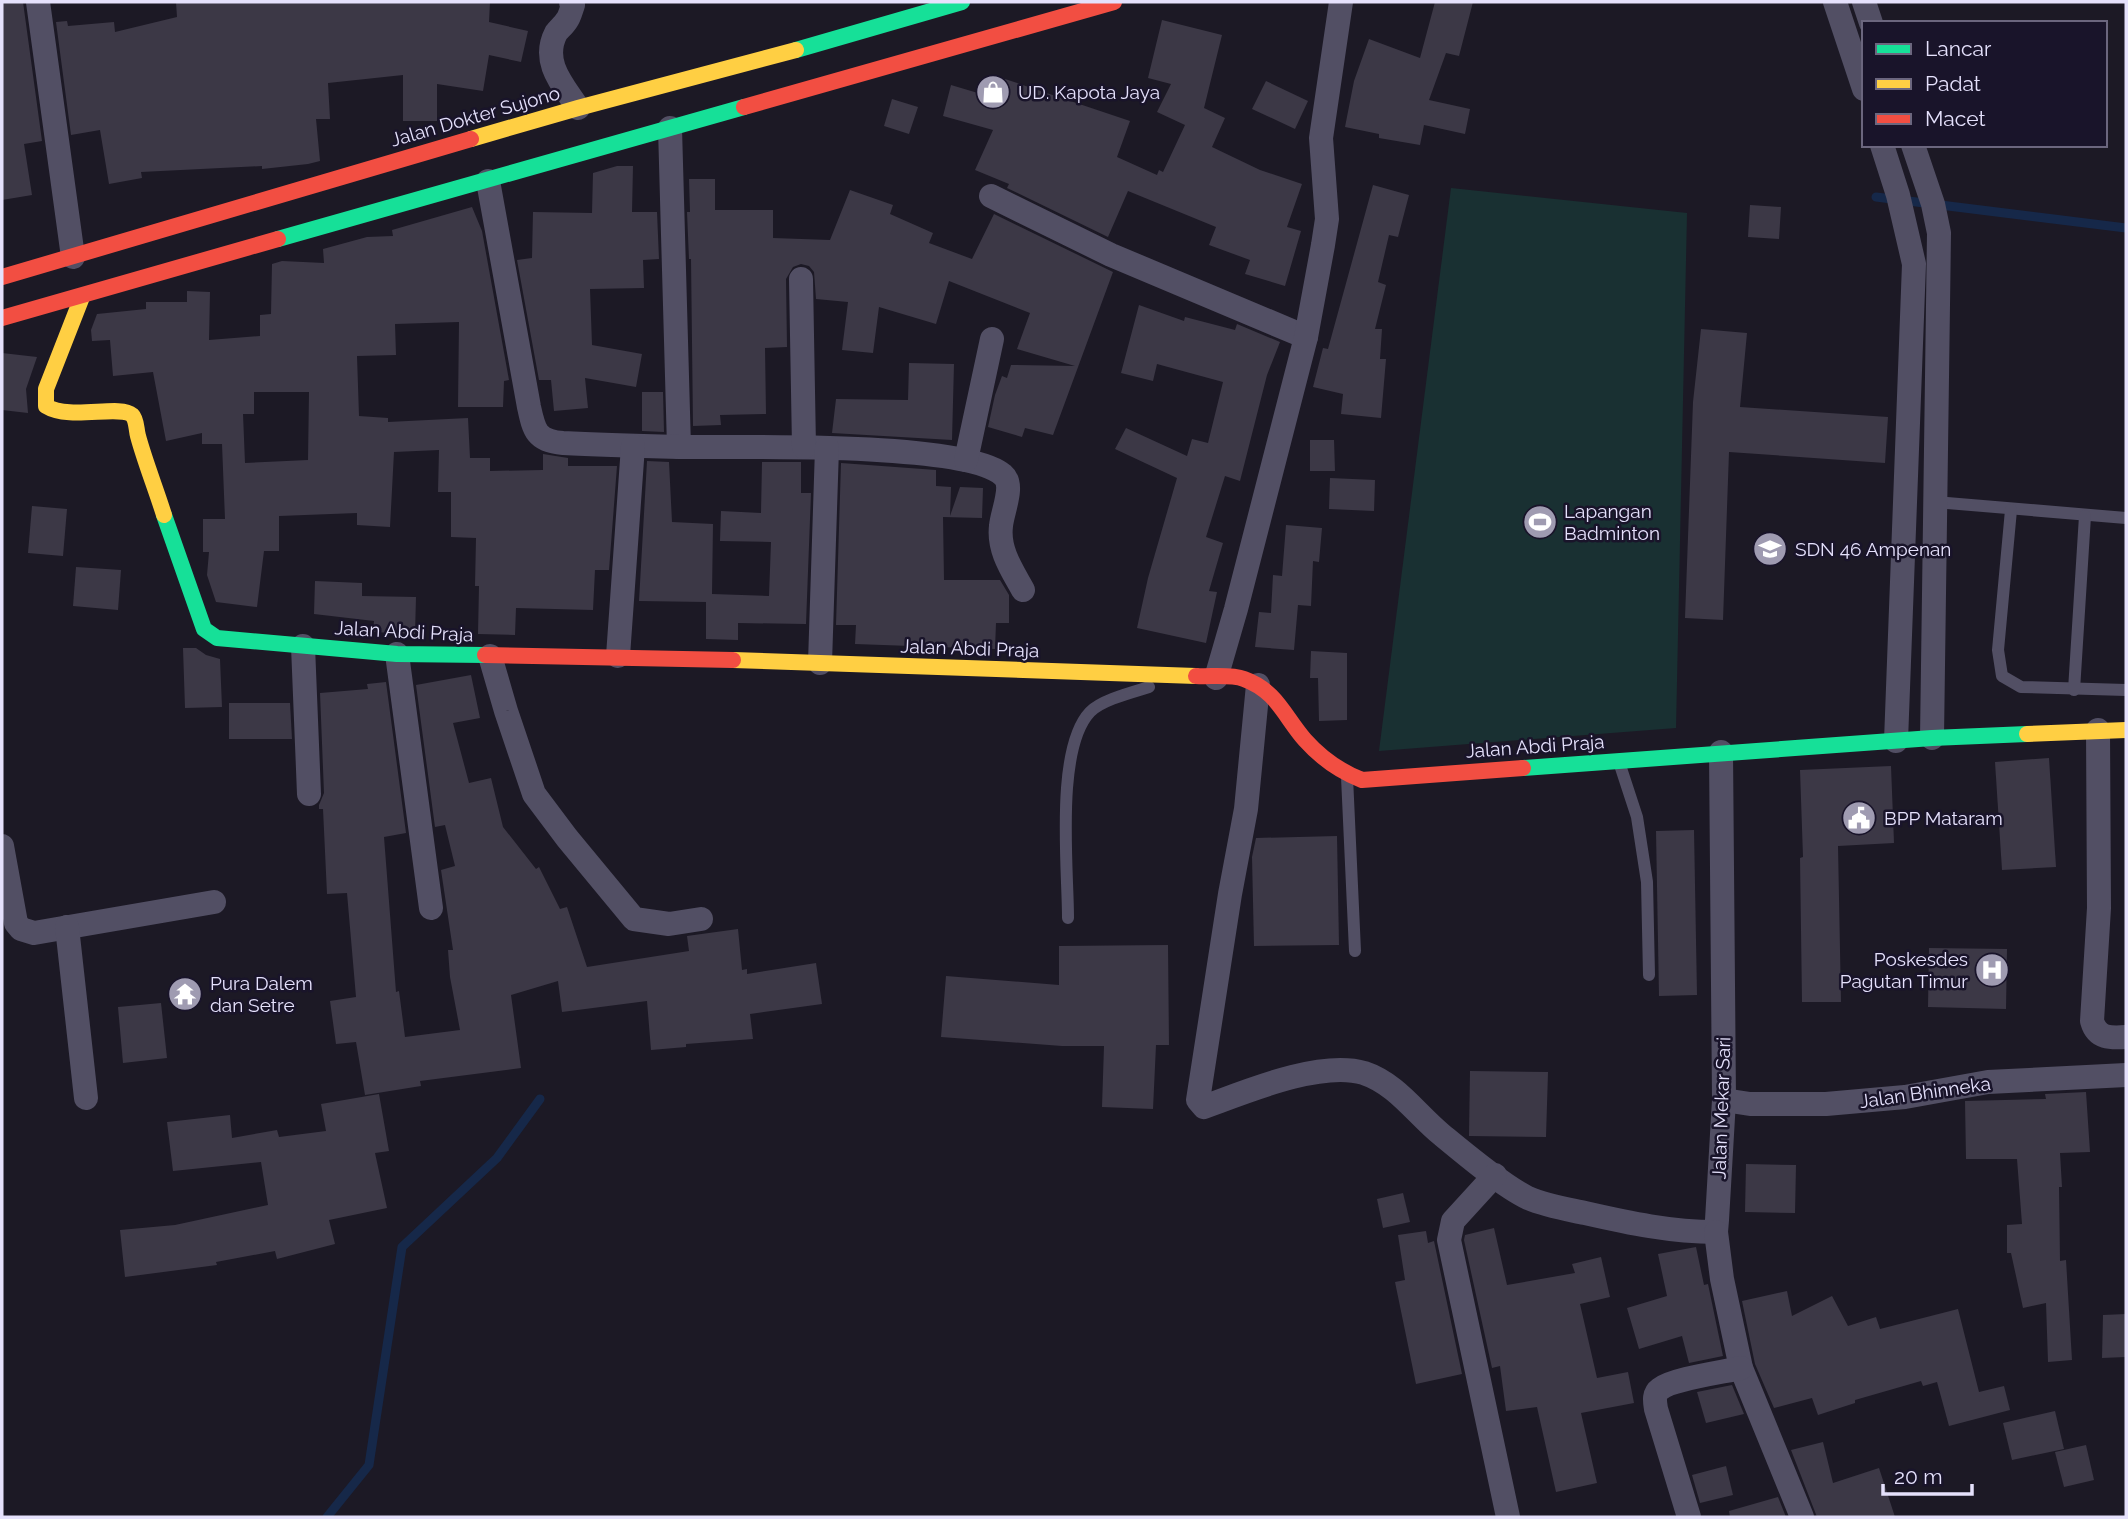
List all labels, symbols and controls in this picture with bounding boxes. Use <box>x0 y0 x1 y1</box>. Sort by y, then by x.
legend <box>1862 21 2107 147</box>
text: Lancar <box>1925 36 1992 61</box>
text: Padat <box>1925 71 1981 96</box>
shop icon: UD. Kapota Jaya <box>974 73 1012 111</box>
street label: Jalan Dokter Sujono <box>388 81 562 151</box>
place label: UD. Kapota Jaya <box>1018 81 1160 103</box>
text: Macet <box>1925 106 1985 131</box>
place label: Lapangan Badminton <box>1564 500 1660 544</box>
sports icon: Lapangan Badminton <box>1521 503 1559 541</box>
school or university icon: SDN 46 Ampenan <box>1751 530 1789 568</box>
place label: SDN 46 Ampenan <box>1795 538 1951 560</box>
street label: Jalan Abdi Praja <box>334 616 474 646</box>
street label: Jalan Abdi Praja <box>900 635 1040 661</box>
street label: Jalan Abdi Praja <box>1465 730 1605 762</box>
public building icon: BPP Mataram <box>1840 799 1878 837</box>
place label: BPP Mataram <box>1884 807 2003 829</box>
place label: Poskesdes Pagutan Timur <box>1840 948 1968 992</box>
hospital icon: Poskesdes Pagutan Timur <box>1973 951 2011 989</box>
place label: Pura Dalem dan Setre <box>210 972 313 1016</box>
temple icon: Pura Dalem dan Setre <box>166 975 204 1013</box>
street label: Jalan Mekar Sari <box>1708 1036 1734 1180</box>
street label: Jalan Bhinneka <box>1858 1072 1992 1112</box>
scale bar <box>1883 1452 1972 1496</box>
text: 20 m <box>1894 1464 1942 1489</box>

